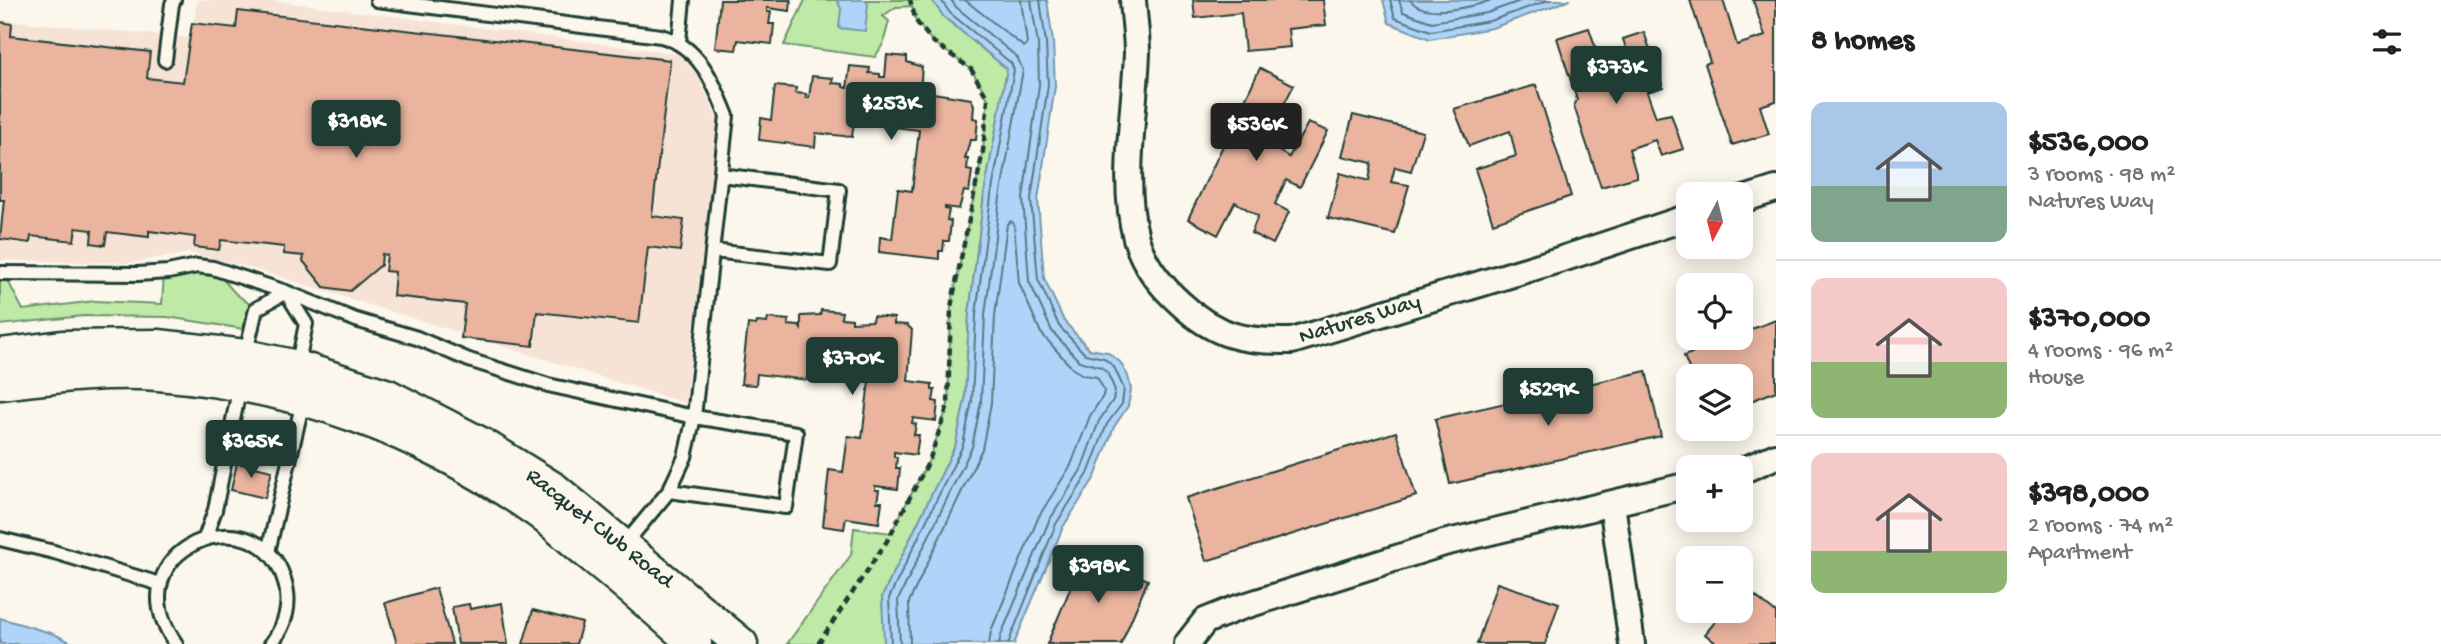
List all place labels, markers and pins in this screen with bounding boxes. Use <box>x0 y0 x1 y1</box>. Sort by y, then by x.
pin: $373K <box>1567 46 1665 106</box>
pin: $253K <box>842 82 940 142</box>
pin: $318K <box>307 100 405 160</box>
pin: $536K <box>1207 104 1305 163</box>
pin: $370K <box>803 338 901 397</box>
pin: $529K <box>1499 368 1597 428</box>
pin: $365K <box>202 420 300 480</box>
pin: $398K <box>1049 546 1147 605</box>

